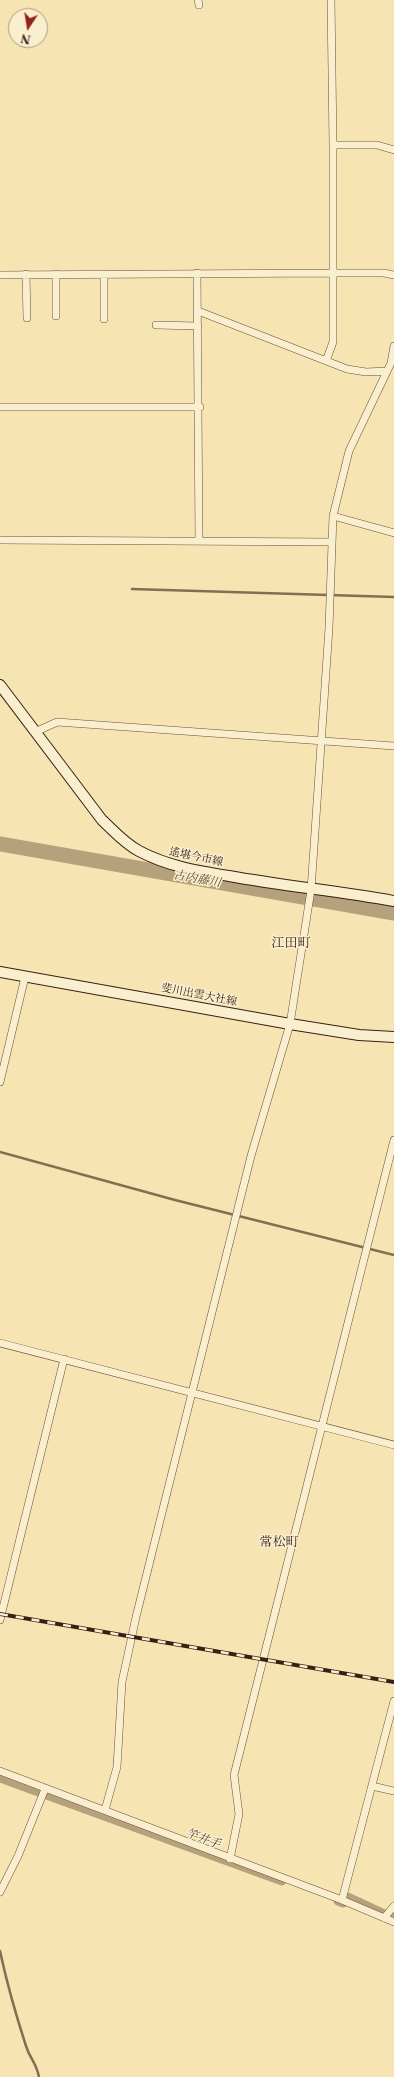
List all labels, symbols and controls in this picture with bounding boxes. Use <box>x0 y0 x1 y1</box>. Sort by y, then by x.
north arrow <box>8 8 48 48</box>
text: N <box>20 31 32 47</box>
street label: 遙堪今市線 <box>168 845 224 869</box>
water label: 古内藤川 <box>172 868 222 890</box>
district label: 江田町 <box>272 935 310 951</box>
street label: 斐川出雲大社線 <box>160 981 238 1009</box>
district label: 常松町 <box>260 1534 298 1550</box>
water label: 竿井手 <box>184 1826 222 1852</box>

